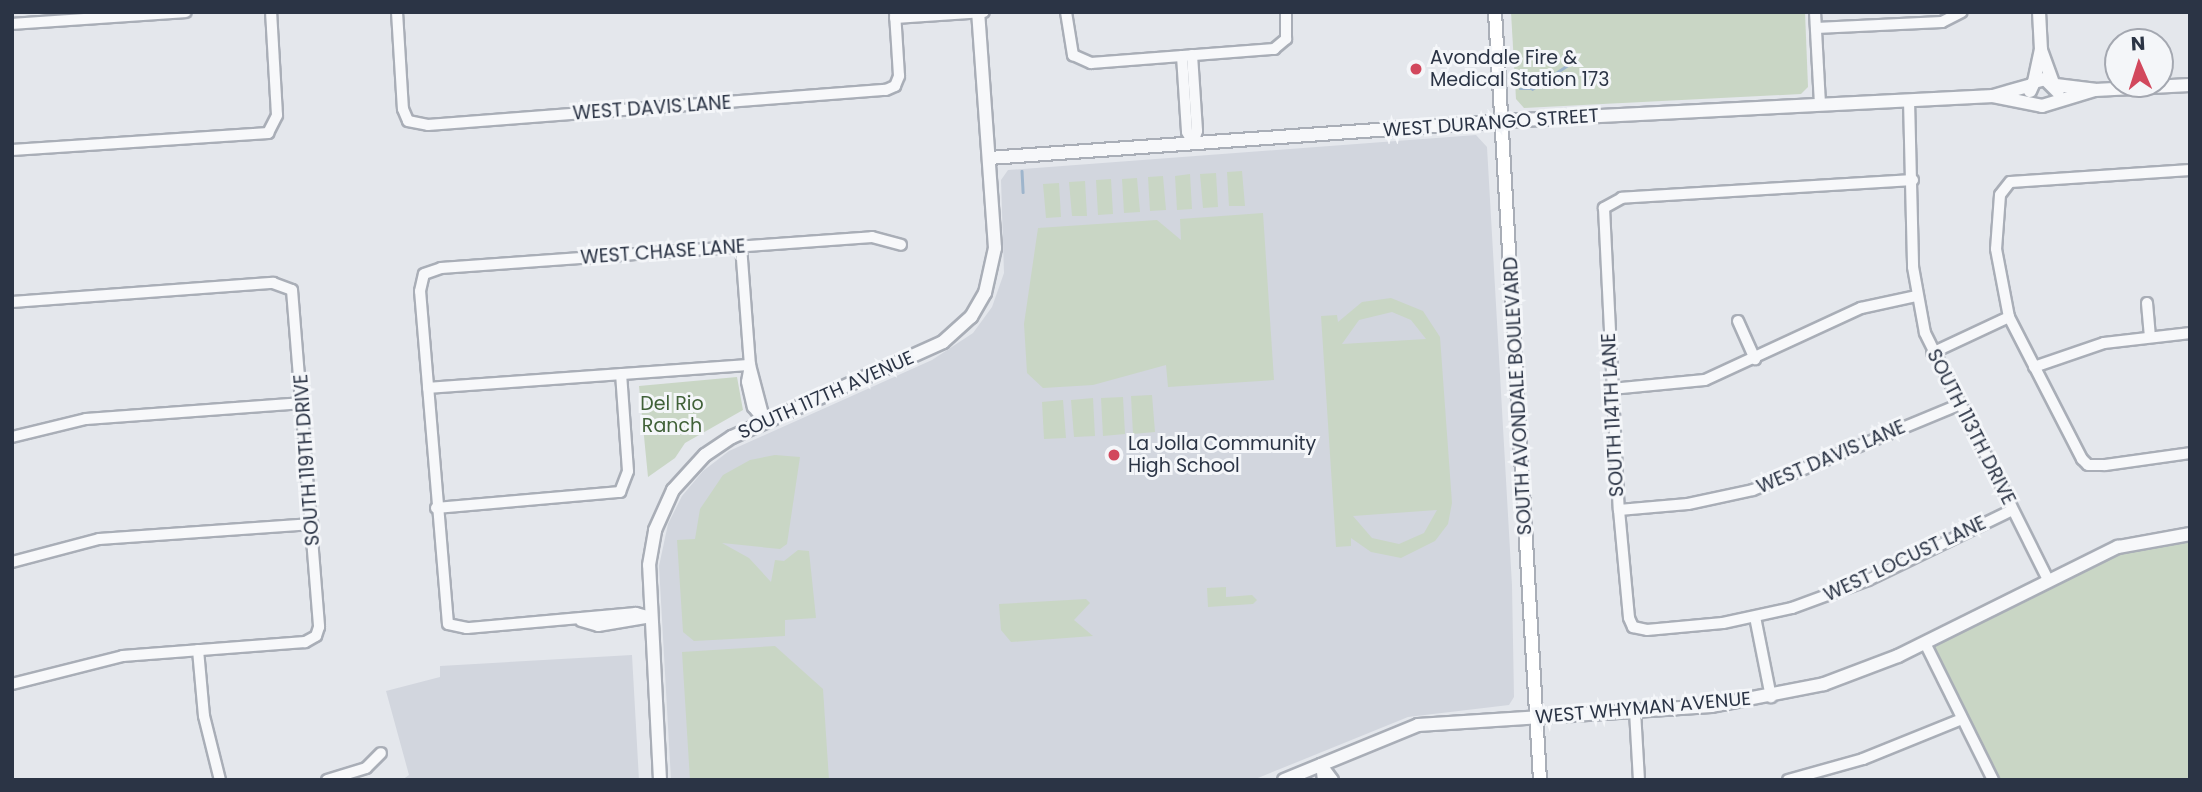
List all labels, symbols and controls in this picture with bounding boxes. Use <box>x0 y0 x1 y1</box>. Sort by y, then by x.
north arrow <box>2104 28 2174 98</box>
text: N <box>2130 30 2146 57</box>
place label: Avondale Fire & Medical Station 173 <box>1430 47 1609 91</box>
marker: Avondale Fire & Medical Station 173 <box>1408 61 1424 77</box>
street label: WEST DAVIS LANE <box>572 91 732 125</box>
street label: WEST DURANGO STREET <box>1382 104 1600 142</box>
street label: WEST CHASE LANE <box>580 235 746 269</box>
street label: SOUTH AVONDALE BOULEVARD <box>1499 256 1537 536</box>
street label: SOUTH 114TH LANE <box>1597 332 1629 498</box>
street label: SOUTH 113TH DRIVE <box>1922 345 2020 509</box>
street label: SOUTH 117TH AVENUE <box>735 346 917 444</box>
street label: SOUTH 119TH DRIVE <box>290 373 324 547</box>
park label: Del Rio Ranch <box>640 393 704 437</box>
street label: WEST DAVIS LANE <box>1753 415 1909 499</box>
place label: La Jolla Community High School <box>1128 433 1316 477</box>
marker: La Jolla Community High School <box>1106 447 1122 463</box>
street label: WEST LOCUST LANE <box>1820 511 1990 607</box>
street label: WEST WHYMAN AVENUE <box>1534 687 1752 729</box>

